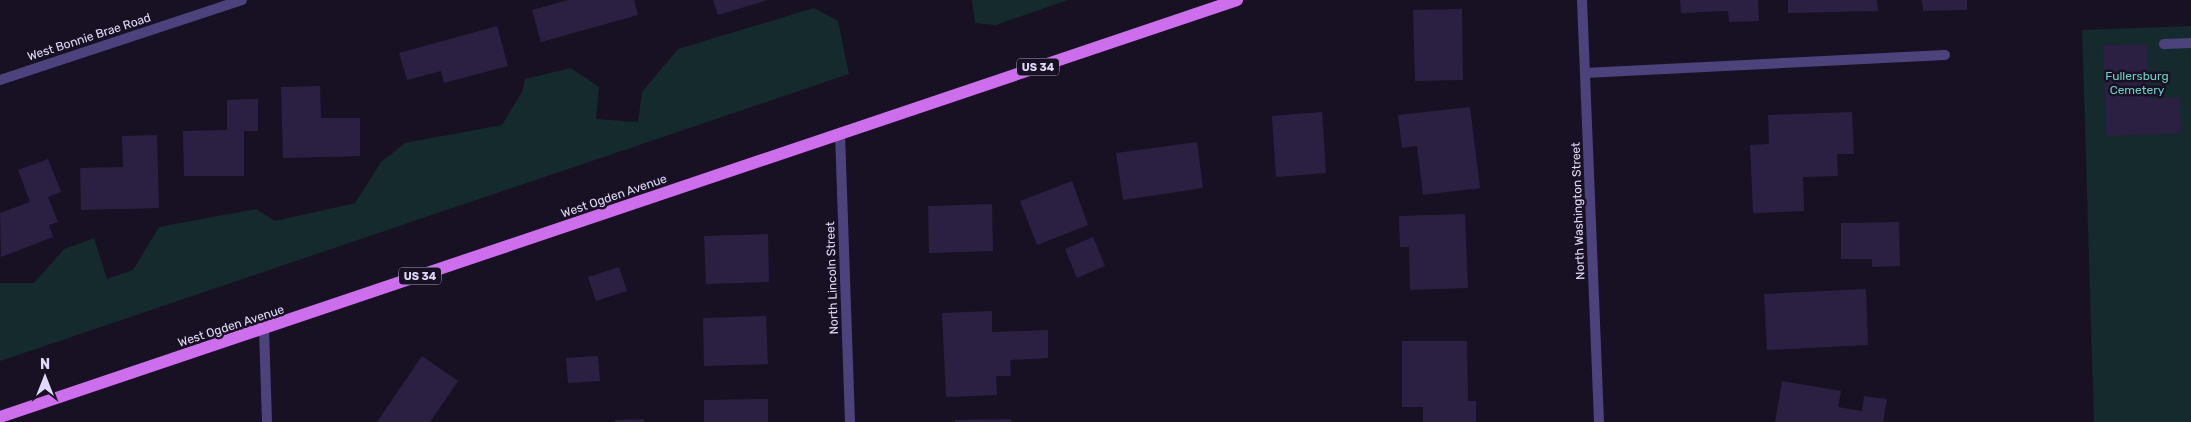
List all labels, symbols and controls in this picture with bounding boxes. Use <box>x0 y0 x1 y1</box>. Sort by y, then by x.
street label: West Bonnie Brae Road <box>25 10 153 64</box>
road number: US 34 <box>1017 58 1059 76</box>
park label: Fullersburg Cemetery <box>2105 69 2169 97</box>
street label: North Washington Street <box>1569 142 1587 280</box>
street label: West Ogden Avenue <box>559 171 669 221</box>
street label: North Lincoln Street <box>823 221 841 335</box>
road number: US 34 <box>399 268 441 284</box>
street label: West Ogden Avenue <box>176 302 286 350</box>
north arrow <box>20 352 70 402</box>
text: N <box>40 356 50 373</box>

